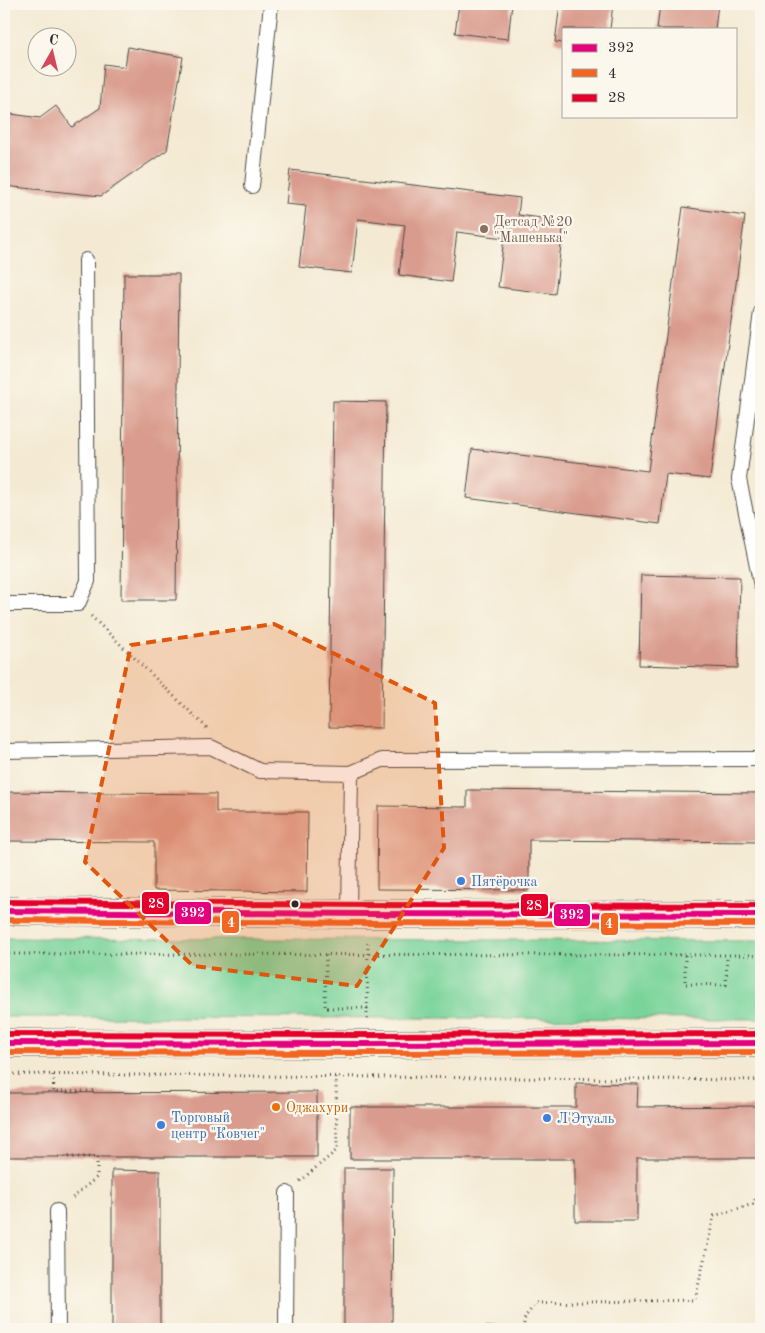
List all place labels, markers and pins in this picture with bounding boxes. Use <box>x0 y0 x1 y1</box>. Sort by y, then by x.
place label: Детсад №20 "Машенька" <box>494 215 572 245</box>
marker: Детсад №20 "Машенька" <box>478 223 490 235</box>
marker: Пятёрочка <box>455 875 467 887</box>
place label: Пятёрочка <box>471 875 538 889</box>
unlabelled marker <box>290 899 300 909</box>
marker: Оджахури <box>270 1101 282 1113</box>
place label: Оджахури <box>286 1101 348 1115</box>
place label: Торговый центр "Ковчег" <box>171 1111 265 1141</box>
marker: Л'Этуаль <box>541 1112 553 1124</box>
place label: Л'Этуаль <box>557 1112 615 1126</box>
marker: Торговый центр "Ковчег" <box>155 1119 167 1131</box>

